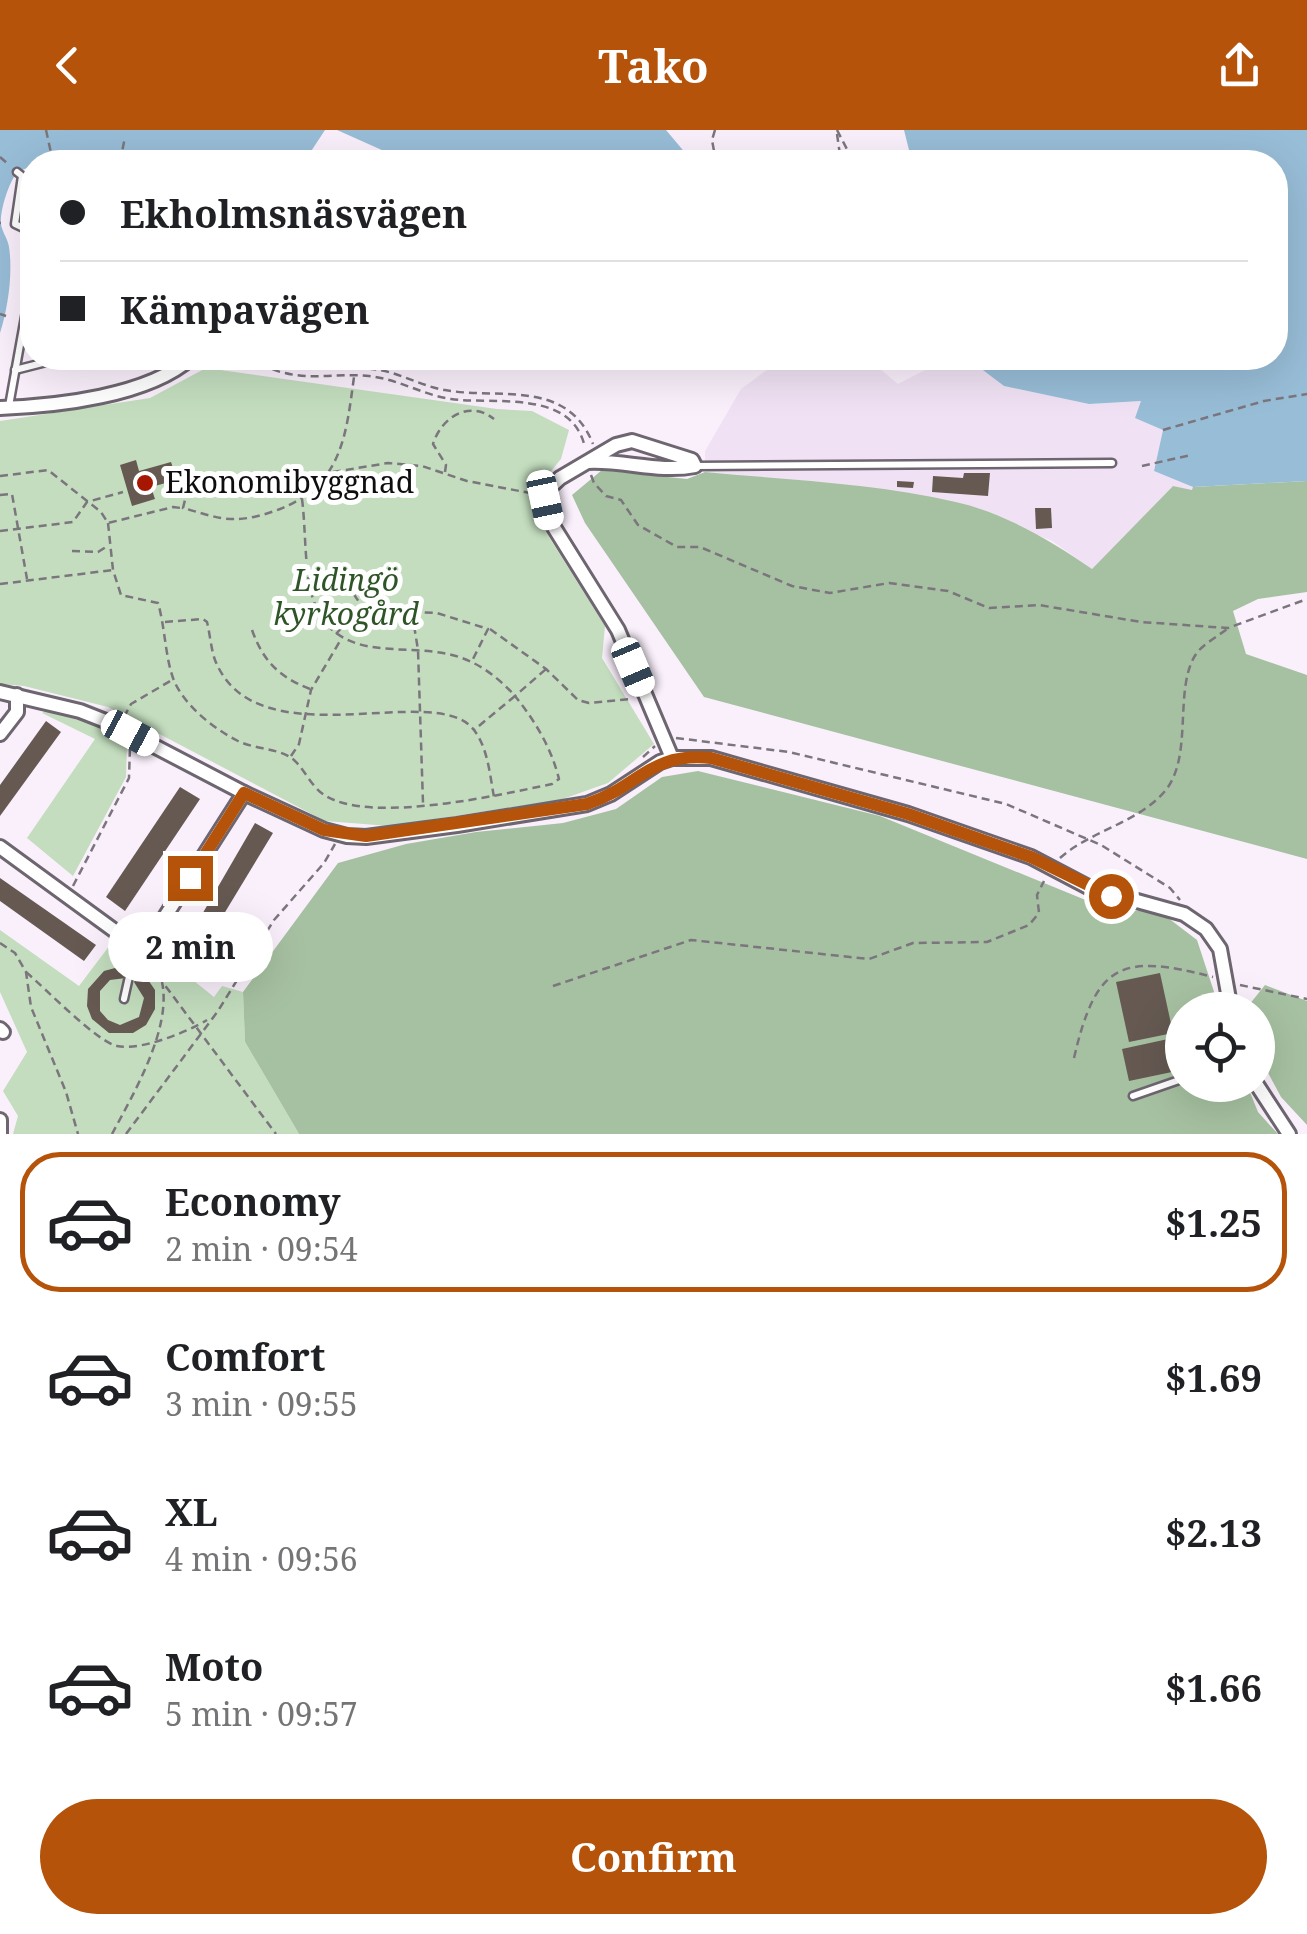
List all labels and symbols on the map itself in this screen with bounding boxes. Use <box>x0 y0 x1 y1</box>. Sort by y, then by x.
place label: Ekonomibyggnad <box>165 461 414 502</box>
car <box>524 468 566 532</box>
marker: Ekonomibyggnad <box>134 472 156 494</box>
park label: Lidingö kyrkogård <box>273 559 419 634</box>
car <box>607 634 659 700</box>
car <box>96 706 164 760</box>
route end <box>168 856 213 901</box>
route start <box>1089 874 1134 919</box>
callout: 2 min <box>108 913 272 983</box>

